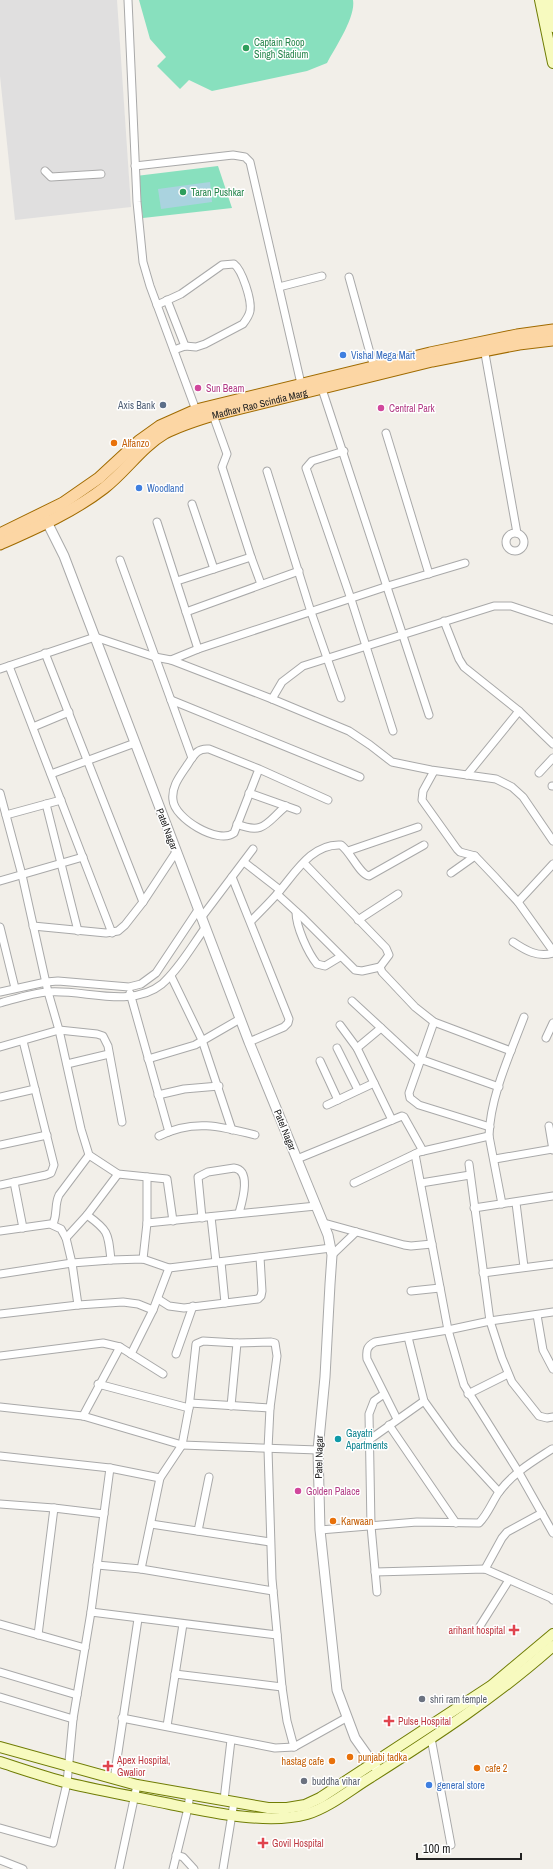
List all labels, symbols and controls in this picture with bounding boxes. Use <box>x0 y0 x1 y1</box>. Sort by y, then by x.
place label: Captain Roop Singh Stadium <box>254 36 308 61</box>
marker: Captain Roop Singh Stadium <box>241 43 251 53</box>
place label: Taran Pushkar <box>191 186 244 199</box>
marker: Taran Pushkar <box>178 187 188 197</box>
place label: Vishal Mega Mart <box>351 349 416 362</box>
marker: Vishal Mega Mart <box>338 350 348 360</box>
place label: Sun Beam <box>206 382 244 395</box>
marker: Sun Beam <box>193 383 203 393</box>
street label: Madhav Rao Scindia Marg <box>211 385 309 422</box>
place label: Axis Bank <box>117 399 156 412</box>
marker: Axis Bank <box>158 400 168 410</box>
place label: Central Park <box>389 402 435 415</box>
marker: Central Park <box>376 403 386 413</box>
place label: Alfanzo <box>121 437 150 450</box>
marker: Alfanzo <box>109 438 119 448</box>
place label: Woodland <box>147 482 184 495</box>
marker: Woodland <box>134 483 144 493</box>
street label: Patel Nagar <box>153 806 181 852</box>
street label: Patel Nagar <box>271 1107 299 1153</box>
place label: Gayatri Apartments <box>345 1427 388 1452</box>
marker: Gayatri Apartments <box>333 1434 343 1444</box>
street label: Patel Nagar <box>312 1435 326 1479</box>
place label: Golden Palace <box>306 1485 360 1498</box>
marker: Golden Palace <box>293 1486 303 1496</box>
place label: Karwaan <box>341 1515 373 1528</box>
marker: Karwaan <box>328 1516 338 1526</box>
place label: arihant hospital <box>448 1624 505 1637</box>
marker: arihant hospital <box>508 1624 520 1636</box>
place label: shri ram temple <box>430 1693 487 1706</box>
marker: shri ram temple <box>417 1694 427 1704</box>
marker: Pulse Hospital <box>383 1715 395 1727</box>
place label: Pulse Hospital <box>398 1715 451 1728</box>
place label: punjabi tadka <box>358 1751 408 1764</box>
marker: punjabi tadka <box>345 1752 355 1762</box>
place label: Apex Hospital, Gwalior <box>116 1754 170 1779</box>
place label: hastag cafe <box>282 1755 324 1768</box>
marker: hastag cafe <box>327 1756 337 1766</box>
marker: Apex Hospital, Gwalior <box>102 1760 114 1772</box>
place label: cafe 2 <box>485 1762 508 1775</box>
marker: cafe 2 <box>472 1763 482 1773</box>
place label: buddha vihar <box>312 1775 360 1788</box>
marker: buddha vihar <box>299 1776 309 1786</box>
place label: general store <box>437 1779 485 1792</box>
marker: general store <box>424 1780 434 1790</box>
scale bar <box>417 1835 521 1861</box>
marker: Govil Hospital <box>257 1837 269 1849</box>
place label: Govil Hospital <box>272 1837 324 1850</box>
text: 100 m <box>423 1841 450 1857</box>

